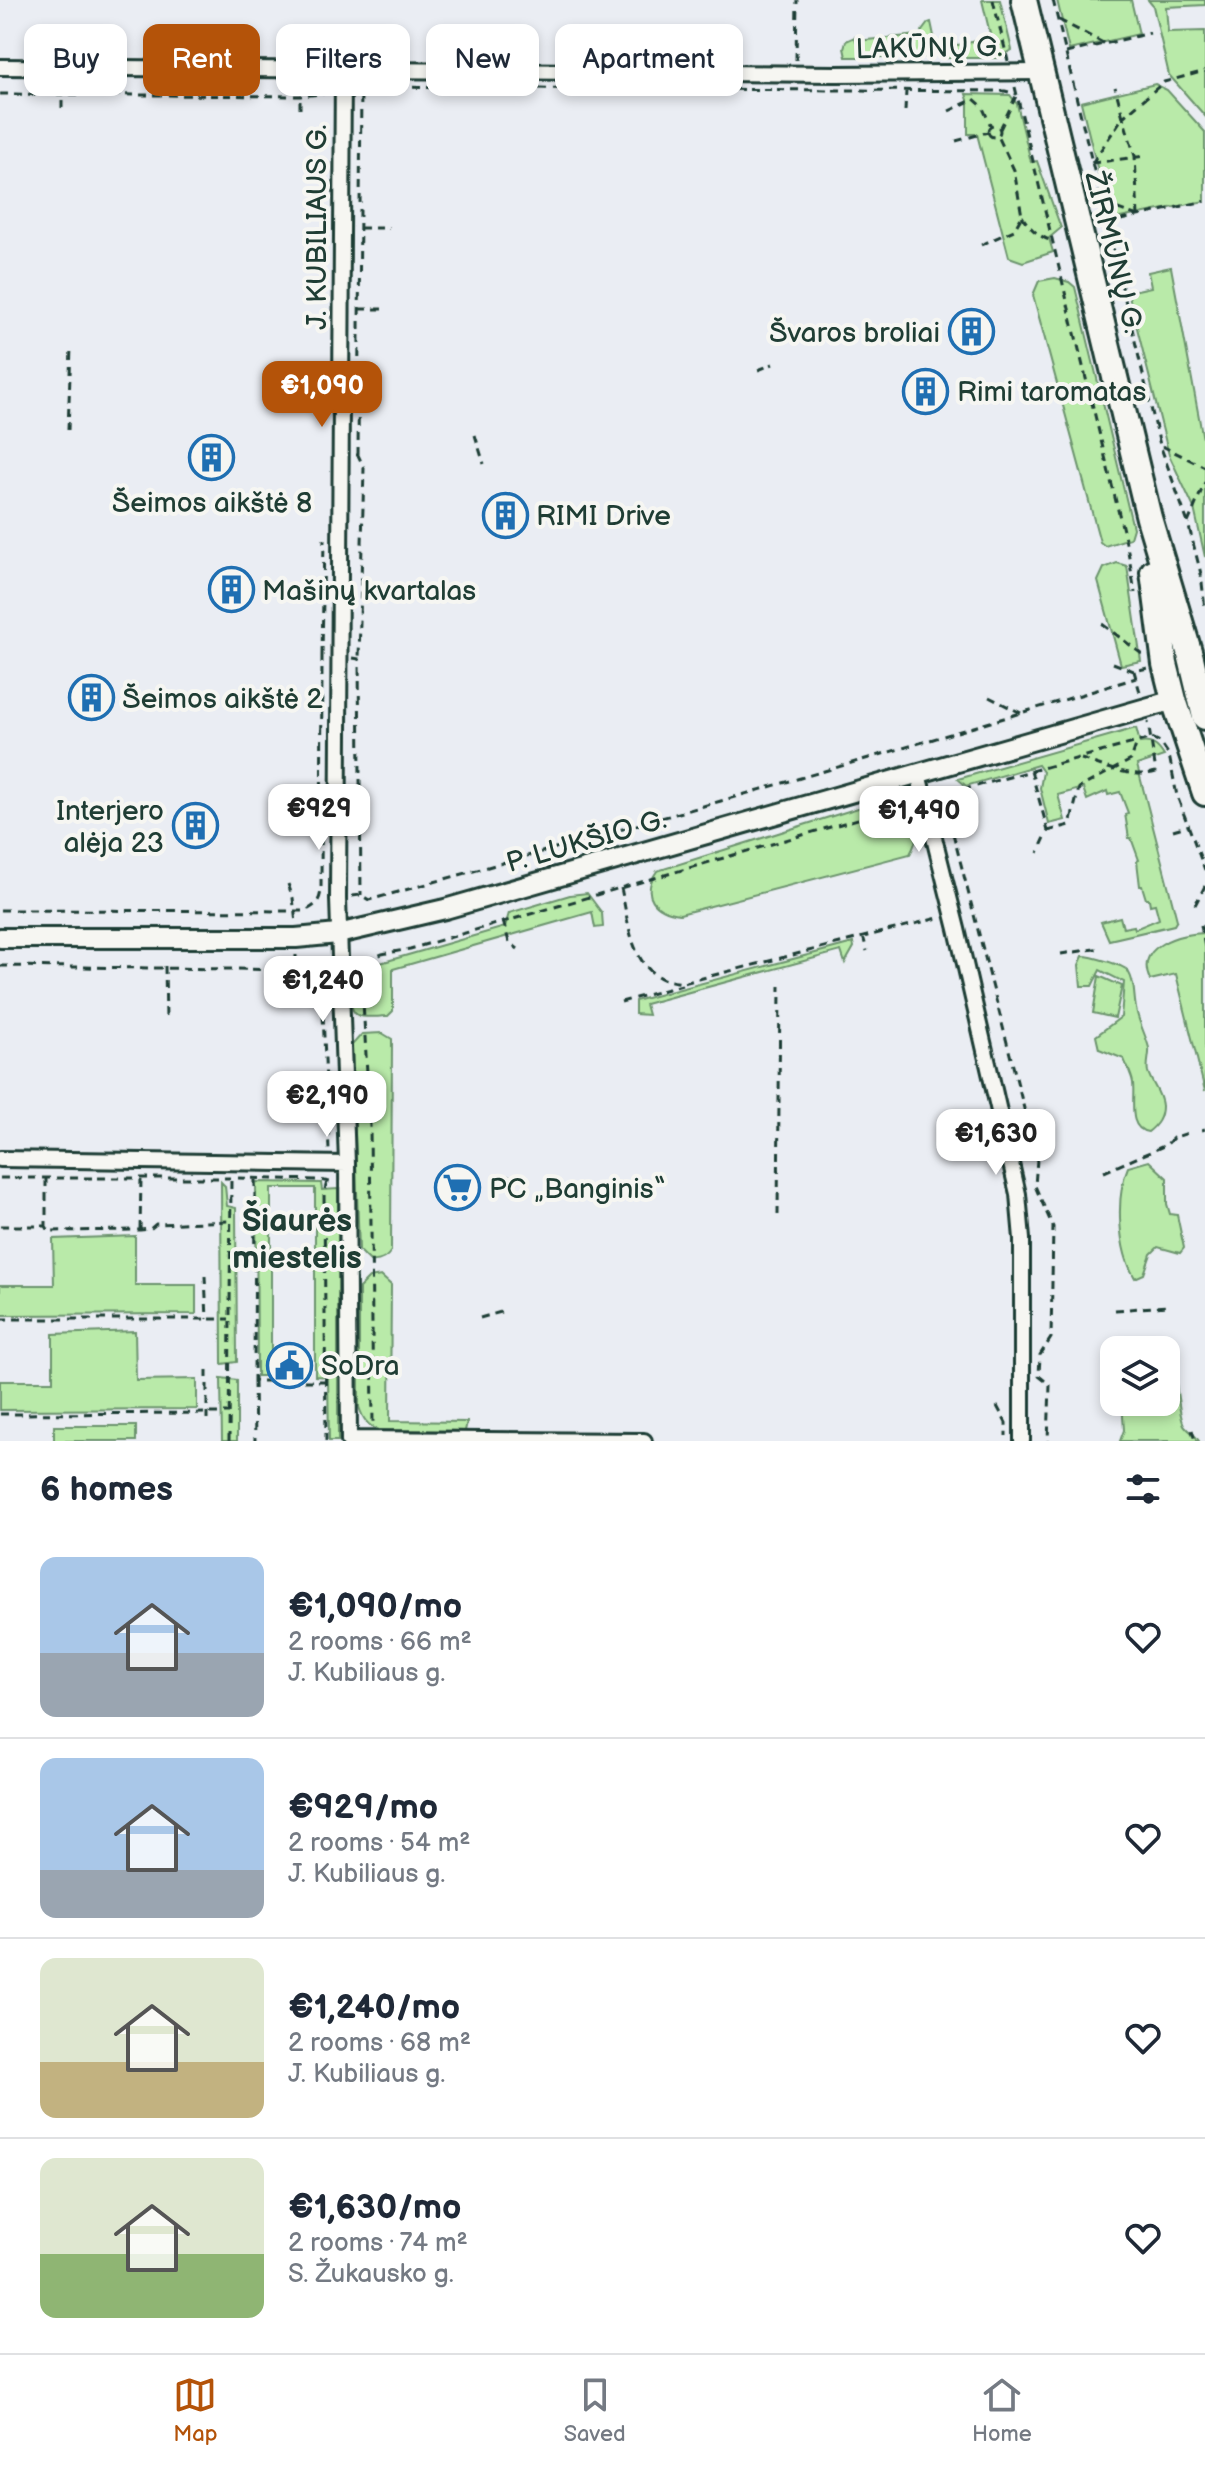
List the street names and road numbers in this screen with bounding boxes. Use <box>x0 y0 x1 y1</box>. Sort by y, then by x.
street label: LAKŪNŲ G. <box>855 31 1003 66</box>
street label: J. KUBILIAUS G. <box>301 124 334 330</box>
street label: ŽIRMŪNŲ G. <box>1077 167 1151 337</box>
street label: P. LUKŠIO G. <box>503 803 670 880</box>

